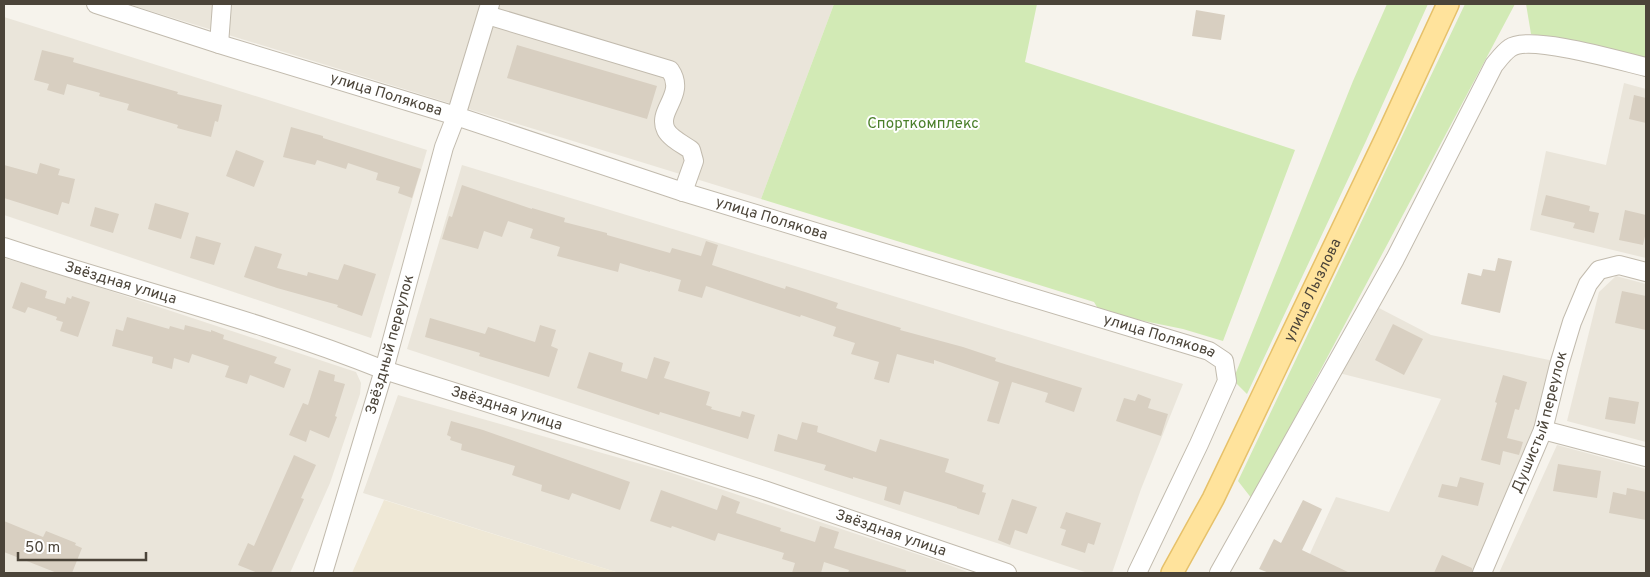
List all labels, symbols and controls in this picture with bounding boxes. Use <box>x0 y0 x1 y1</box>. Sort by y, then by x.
street label: улица Полякова <box>328 69 445 121</box>
park label: Спорткомплекс <box>867 115 979 134</box>
street label: улица Полякова <box>713 193 830 245</box>
street label: улица Лызлова <box>1280 236 1346 345</box>
street label: Звёздная улица <box>62 257 179 309</box>
street label: Звёздный переулок <box>362 272 419 417</box>
street label: улица Полякова <box>1101 310 1219 362</box>
street label: Душистый переулок <box>1508 349 1572 496</box>
street label: Звёздная улица <box>448 382 565 435</box>
street label: Звёздная улица <box>833 506 949 561</box>
scale bar <box>18 530 145 562</box>
text: 50 m <box>25 539 60 558</box>

